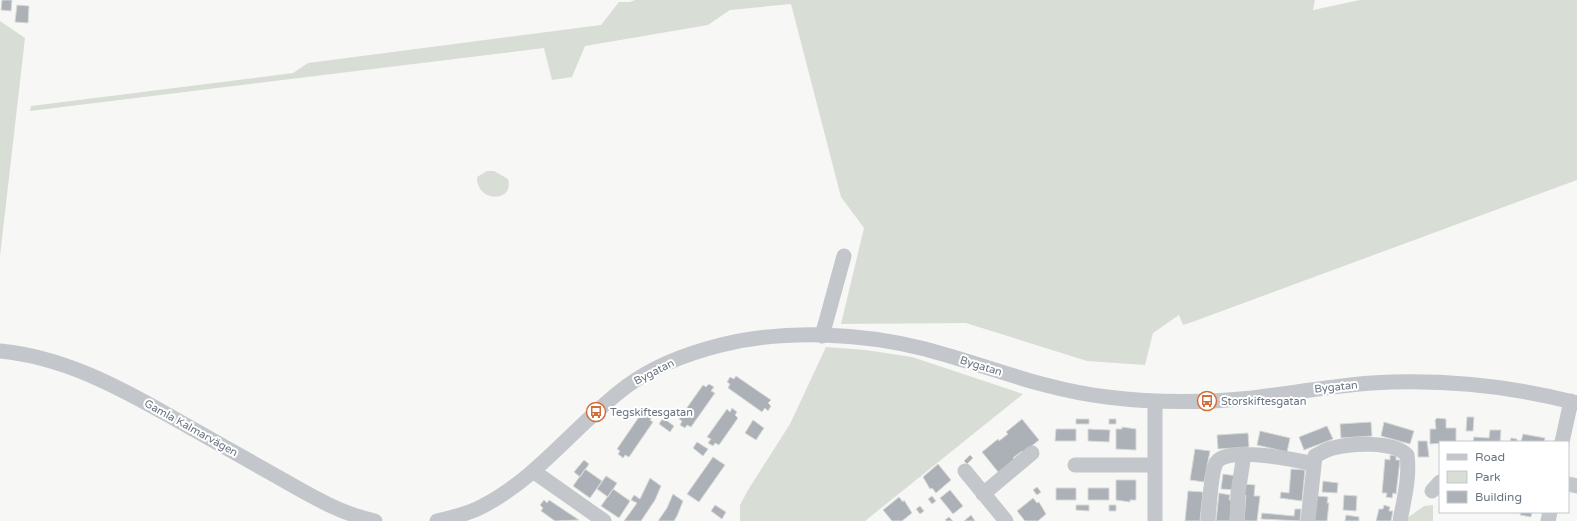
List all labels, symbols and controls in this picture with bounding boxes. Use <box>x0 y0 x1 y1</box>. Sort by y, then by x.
street label: Bygatan <box>958 353 1004 379</box>
street label: Bygatan <box>632 356 676 388</box>
street label: Bygatan <box>1314 378 1358 396</box>
bus stop icon: Storskiftesgatan <box>1196 390 1218 412</box>
place label: Storskiftesgatan <box>1221 395 1306 408</box>
street label: Gamla Kalmarvägen <box>142 397 240 459</box>
bus stop icon: Tegskiftesgatan <box>585 401 607 423</box>
place label: Tegskiftesgatan <box>610 406 693 419</box>
legend <box>1439 441 1569 513</box>
text: Road <box>1475 450 1505 464</box>
text: Park <box>1475 470 1501 484</box>
text: Building <box>1475 490 1522 504</box>

